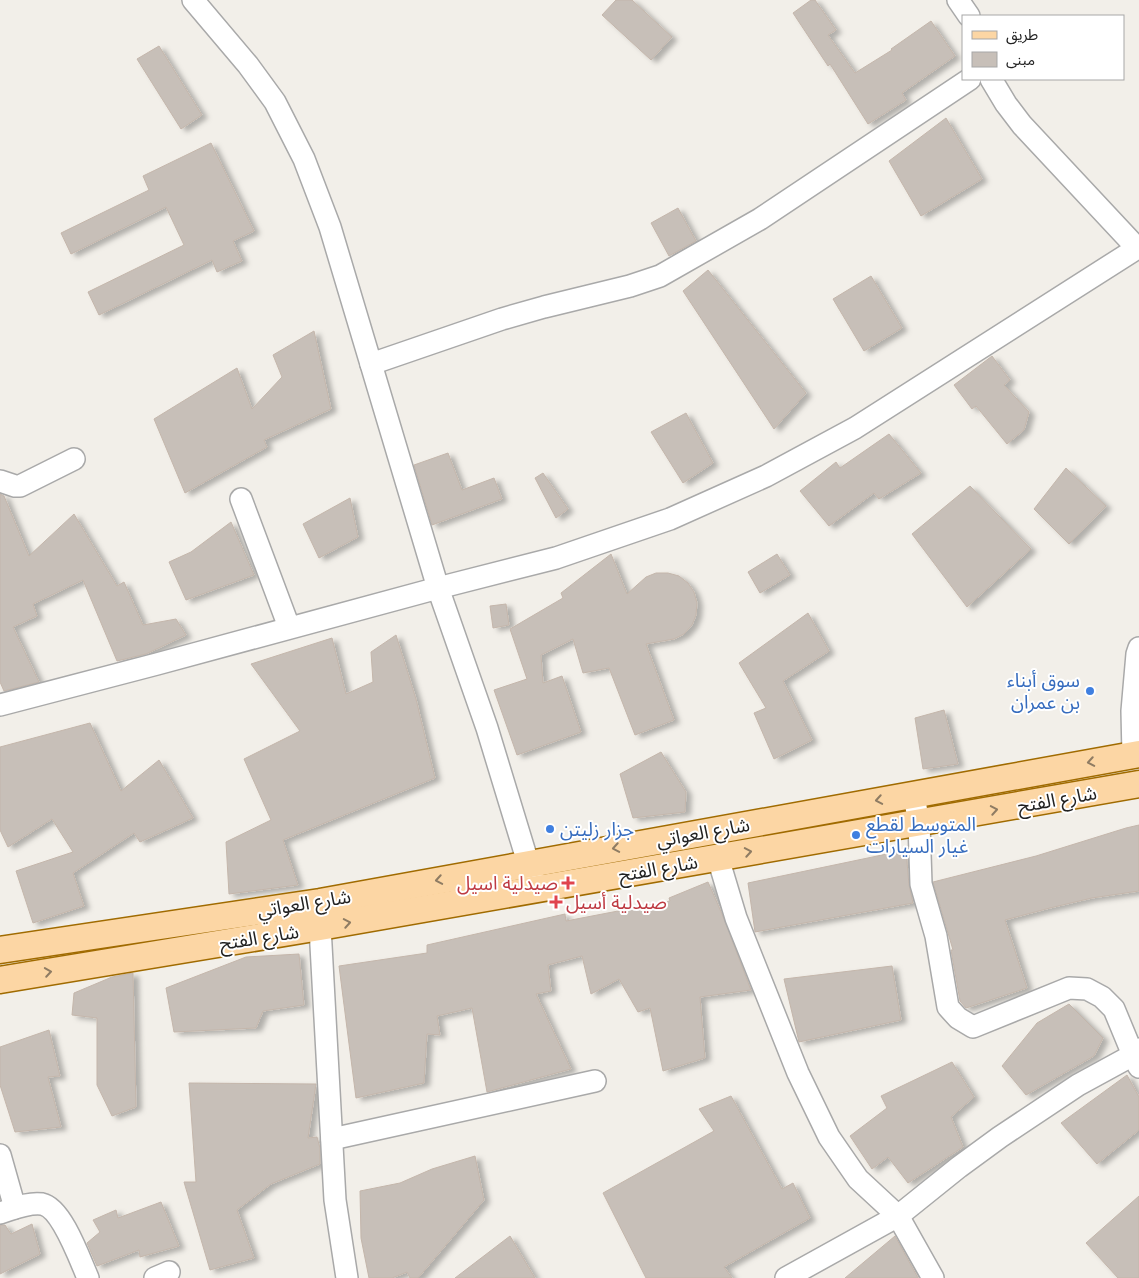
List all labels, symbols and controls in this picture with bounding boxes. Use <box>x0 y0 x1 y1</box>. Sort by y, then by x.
legend <box>962 15 1124 80</box>
text: طريق <box>1006 25 1038 45</box>
text: مبنى <box>1006 50 1035 69</box>
place label: سوق أبناء بن عمران <box>1007 668 1080 714</box>
marker: سوق أبناء بن عمران <box>1084 685 1096 697</box>
one-way arrow <box>1087 757 1095 767</box>
street label: شارع الفتح <box>1015 780 1099 821</box>
one-way arrow <box>875 795 884 805</box>
one-way arrow <box>990 805 999 815</box>
street label: شارع العواتي <box>654 812 752 855</box>
place label: المتوسط لقطع غيار السيارات <box>866 812 976 858</box>
place label: جزار زليتن <box>560 817 634 841</box>
marker: جزار زليتن <box>544 823 556 835</box>
marker: المتوسط لقطع غيار السيارات <box>850 829 862 841</box>
one-way arrow <box>612 842 621 852</box>
one-way arrow <box>744 848 752 858</box>
street label: شارع الفتح <box>616 849 700 890</box>
place label: صيدلية اسيل <box>457 871 558 895</box>
one-way arrow <box>435 874 443 884</box>
marker: صيدلية اسيل <box>562 877 574 889</box>
street label: شارع العواتي <box>255 884 353 926</box>
place label: صيدلية أسيل <box>566 890 667 914</box>
marker: صيدلية أسيل <box>550 896 562 908</box>
one-way arrow <box>342 918 351 928</box>
street label: شارع الفتح <box>217 919 301 958</box>
one-way arrow <box>44 967 52 977</box>

